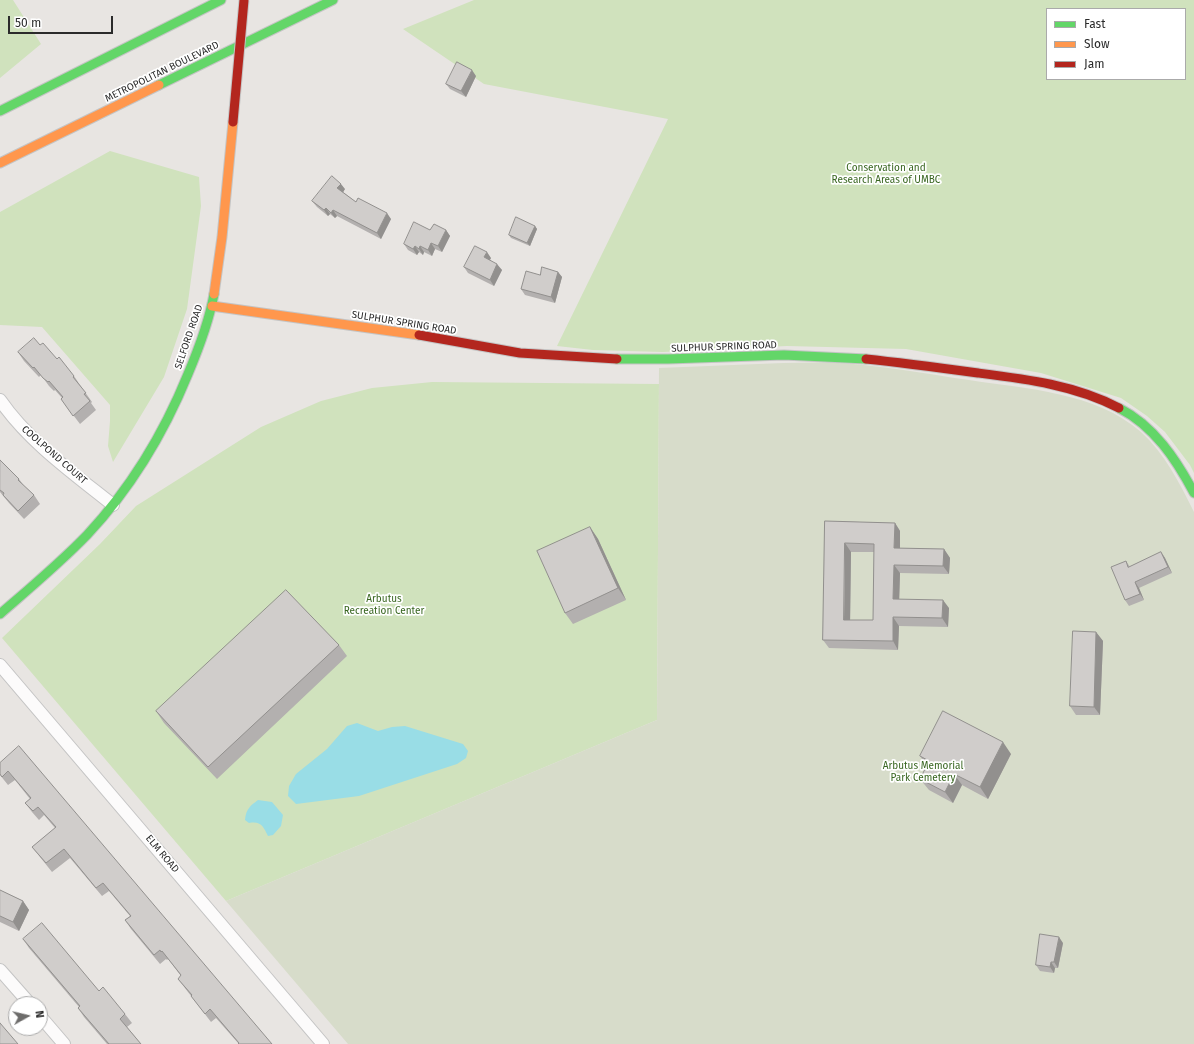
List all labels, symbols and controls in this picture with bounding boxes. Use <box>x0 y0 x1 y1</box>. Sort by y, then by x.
scale bar <box>10 8 115 34</box>
legend <box>1046 8 1186 80</box>
text: 50 m <box>15 16 41 30</box>
text: Fast <box>1084 17 1106 31</box>
text: Slow <box>1084 37 1110 51</box>
street label: METROPOLITAN BOULEVARD <box>103 39 221 105</box>
text: Jam <box>1084 57 1104 71</box>
park label: Conservation and Research Areas of UMBC <box>832 162 940 186</box>
street label: SELFORD ROAD <box>172 303 206 371</box>
street label: SULPHUR SPRING ROAD <box>351 309 457 337</box>
street label: SULPHUR SPRING ROAD <box>671 339 777 355</box>
street label: COOLPOND COURT <box>19 423 89 487</box>
park label: Arbutus Recreation Center <box>344 593 424 616</box>
park label: Arbutus Memorial Park Cemetery <box>883 760 963 784</box>
street label: ELM ROAD <box>143 833 181 875</box>
north arrow <box>8 996 48 1036</box>
text: N <box>32 1010 46 1019</box>

